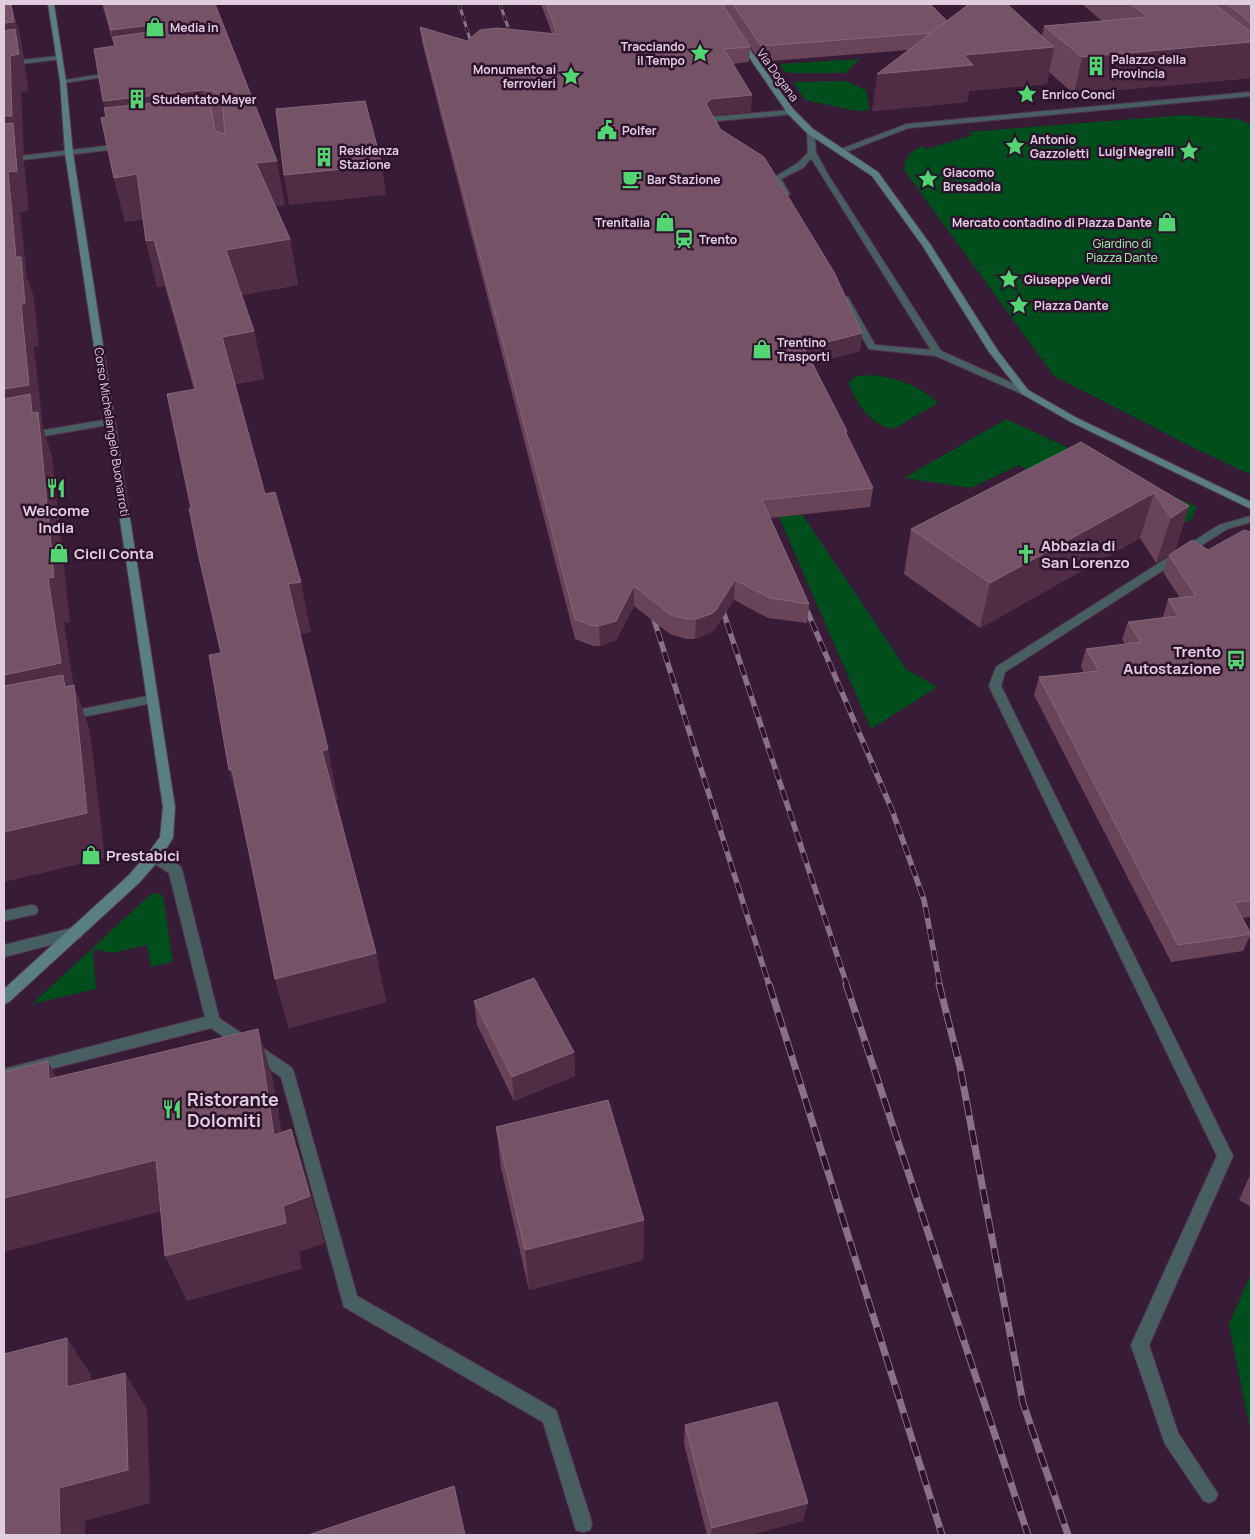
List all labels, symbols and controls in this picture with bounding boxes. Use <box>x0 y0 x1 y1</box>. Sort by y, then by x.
shop icon: Media in <box>144 16 166 38</box>
place label: Media in <box>170 19 218 36</box>
place label: Tracciando il Tempo <box>621 38 685 69</box>
place icon: Tracciando il Tempo <box>689 42 711 64</box>
street label: Via Dogana <box>753 45 803 105</box>
place label: Palazzo della Provincia <box>1111 51 1186 82</box>
building icon: Palazzo della Provincia <box>1085 55 1107 77</box>
place label: Monumento ai ferrovieri <box>473 61 556 92</box>
place icon: Monumento ai ferrovieri <box>560 65 582 87</box>
place icon: Enrico Conci <box>1016 83 1038 105</box>
place label: Enrico Conci <box>1042 86 1115 103</box>
building icon: Studentato Mayer <box>126 88 148 110</box>
place label: Studentato Mayer <box>152 91 257 108</box>
public building icon: Polfer <box>596 119 618 141</box>
place label: Polfer <box>622 122 657 139</box>
place label: Antonio Gazzoletti <box>1030 131 1089 162</box>
place icon: Antonio Gazzoletti <box>1004 135 1026 157</box>
place icon: Luigi Negrelli <box>1178 140 1200 162</box>
place label: Residenza Stazione <box>339 142 399 173</box>
place label: Luigi Negrelli <box>1098 143 1174 160</box>
building icon: Residenza Stazione <box>313 146 335 168</box>
place label: Giacomo Bresadola <box>943 164 1001 195</box>
cafe icon: Bar Stazione <box>621 168 643 190</box>
place icon: Giacomo Bresadola <box>917 168 939 190</box>
place label: Bar Stazione <box>647 171 721 188</box>
shop icon: Trenitalia <box>654 211 676 233</box>
shop icon: Mercato contadino di Piazza Dante <box>1156 211 1178 233</box>
place label: Trenitalia <box>595 214 650 231</box>
place label: Mercato contadino di Piazza Dante <box>952 214 1152 231</box>
station icon: Trento <box>673 228 695 250</box>
place label: Trento <box>699 231 737 248</box>
park label: Giardino di Piazza Dante <box>1086 235 1158 266</box>
place icon: Giuseppe Verdi <box>998 268 1020 290</box>
place label: Giuseppe Verdi <box>1024 271 1111 288</box>
place icon: Piazza Dante <box>1008 294 1030 316</box>
place label: Piazza Dante <box>1034 297 1109 314</box>
place label: Trentino Trasporti <box>777 334 830 365</box>
shop icon: Trentino Trasporti <box>751 338 773 360</box>
street label: Corso Michelangelo Buonarroti <box>90 346 134 518</box>
restaurant icon: Welcome India <box>45 477 67 499</box>
place label: Welcome India <box>22 500 90 538</box>
place label: Abbazia di San Lorenzo <box>1041 535 1130 573</box>
shop icon: Cicli Conta <box>48 542 70 564</box>
place label: Cicli Conta <box>74 543 154 564</box>
church icon: Abbazia di San Lorenzo <box>1015 543 1037 565</box>
place label: Trento Autostazione <box>1123 641 1221 679</box>
bus stop icon: Trento Autostazione <box>1225 649 1247 671</box>
shop icon: Prestabici <box>80 844 102 866</box>
place label: Prestabici <box>106 845 180 866</box>
place label: Ristorante Dolomiti <box>187 1087 279 1132</box>
restaurant icon: Ristorante Dolomiti <box>161 1098 183 1120</box>

